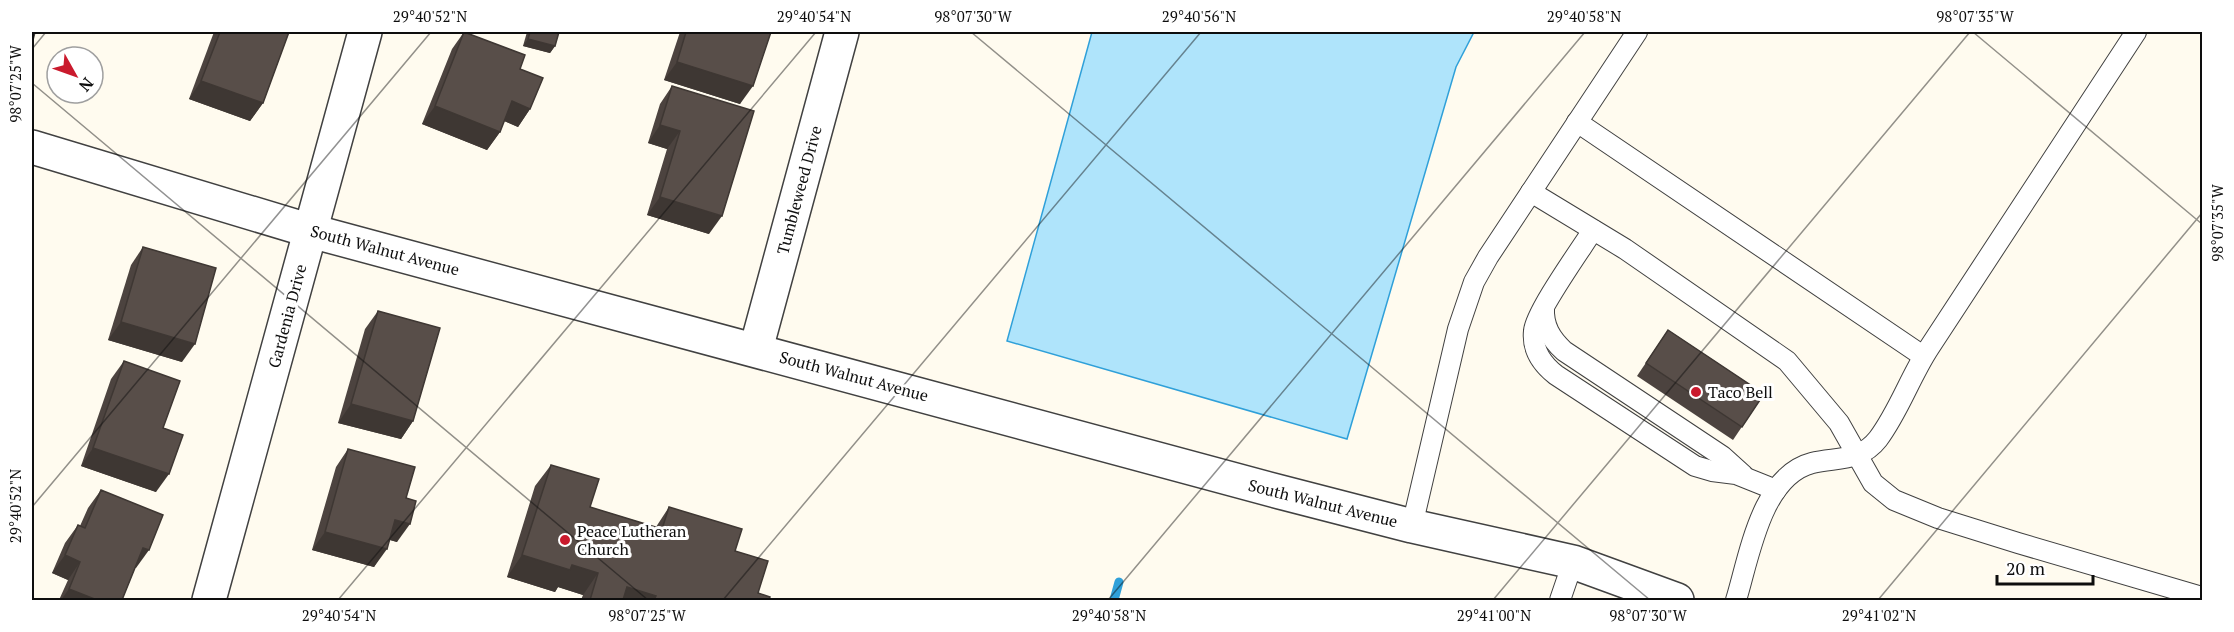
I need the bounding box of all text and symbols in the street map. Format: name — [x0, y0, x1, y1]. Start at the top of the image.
text: 29°40'52"N — [393, 6, 467, 26]
text: 29°40'54"N — [777, 6, 851, 26]
text: 98°07'30"W — [934, 6, 1013, 26]
text: 29°40'56"N — [1162, 6, 1236, 26]
text: 29°40'58"N — [1547, 6, 1621, 26]
text: 98°07'35"W — [1936, 6, 2015, 26]
text: 98°07'25"W — [5, 44, 25, 123]
north arrow — [45, 45, 105, 105]
text: N — [74, 73, 99, 96]
street label: Tumbleweed Drive — [771, 123, 827, 257]
text: 98°07'35"W — [2207, 183, 2227, 262]
street label: South Walnut Avenue — [308, 220, 462, 280]
street label: Gardenia Drive — [263, 262, 311, 370]
street label: South Walnut Avenue — [777, 346, 931, 406]
place label: Taco Bell — [1708, 381, 1773, 403]
marker: Taco Bell — [1689, 385, 1703, 399]
text: 29°40'52"N — [5, 469, 25, 543]
street label: South Walnut Avenue — [1246, 474, 1400, 532]
place label: Peace Lutheran Church — [577, 520, 687, 560]
marker: Peace Lutheran Church — [558, 533, 572, 547]
scale bar — [1997, 548, 2093, 586]
text: 20 m — [2006, 556, 2046, 580]
text: 29°40'54"N — [302, 605, 376, 625]
text: 98°07'25"W — [608, 605, 687, 625]
text: 29°40'58"N — [1072, 605, 1146, 625]
text: 29°41'00"N — [1457, 605, 1531, 625]
text: 98°07'30"W — [1609, 605, 1688, 625]
text: 29°41'02"N — [1842, 605, 1916, 625]

